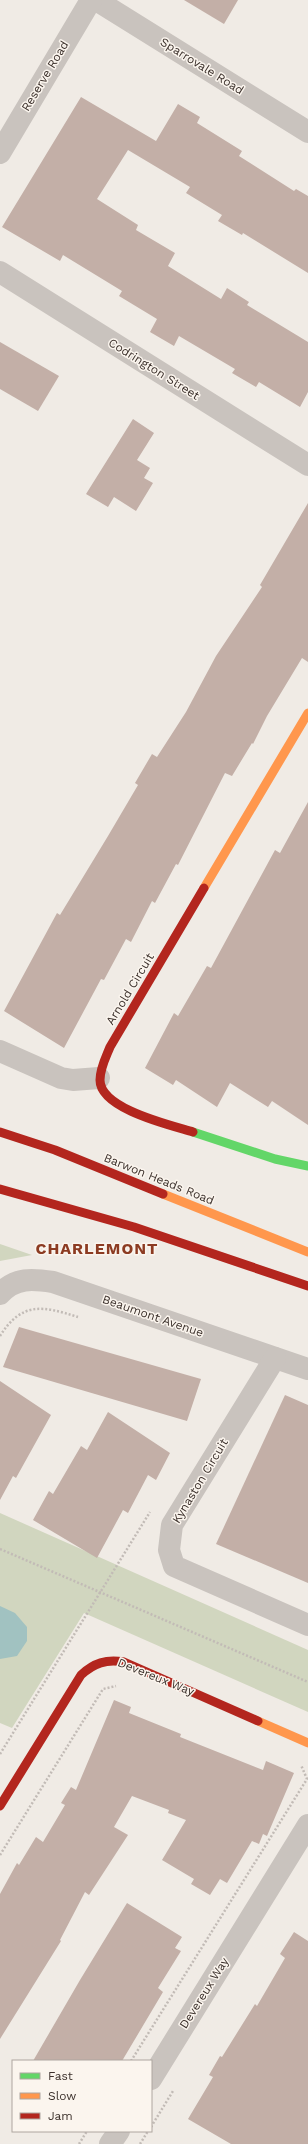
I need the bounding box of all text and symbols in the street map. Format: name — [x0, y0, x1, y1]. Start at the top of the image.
street label: Sparrovale Road — [158, 35, 246, 97]
street label: Reserve Road — [19, 38, 71, 114]
street label: Codrington Street — [106, 335, 202, 403]
street label: Arnold Circuit — [103, 951, 157, 1027]
street label: Barwon Heads Road — [102, 1150, 216, 1208]
district label: CHARLEMONT — [35, 1239, 159, 1258]
street label: Beaumont Avenue — [101, 1292, 205, 1340]
street label: Kynaston Circuit — [169, 1436, 231, 1526]
street label: Devereux Way — [116, 1655, 197, 1699]
street label: Devereux Way — [177, 1954, 232, 2031]
legend — [12, 2060, 152, 2132]
text: Fast — [48, 2069, 73, 2083]
text: Slow — [48, 2089, 76, 2103]
text: Jam — [48, 2109, 73, 2123]

